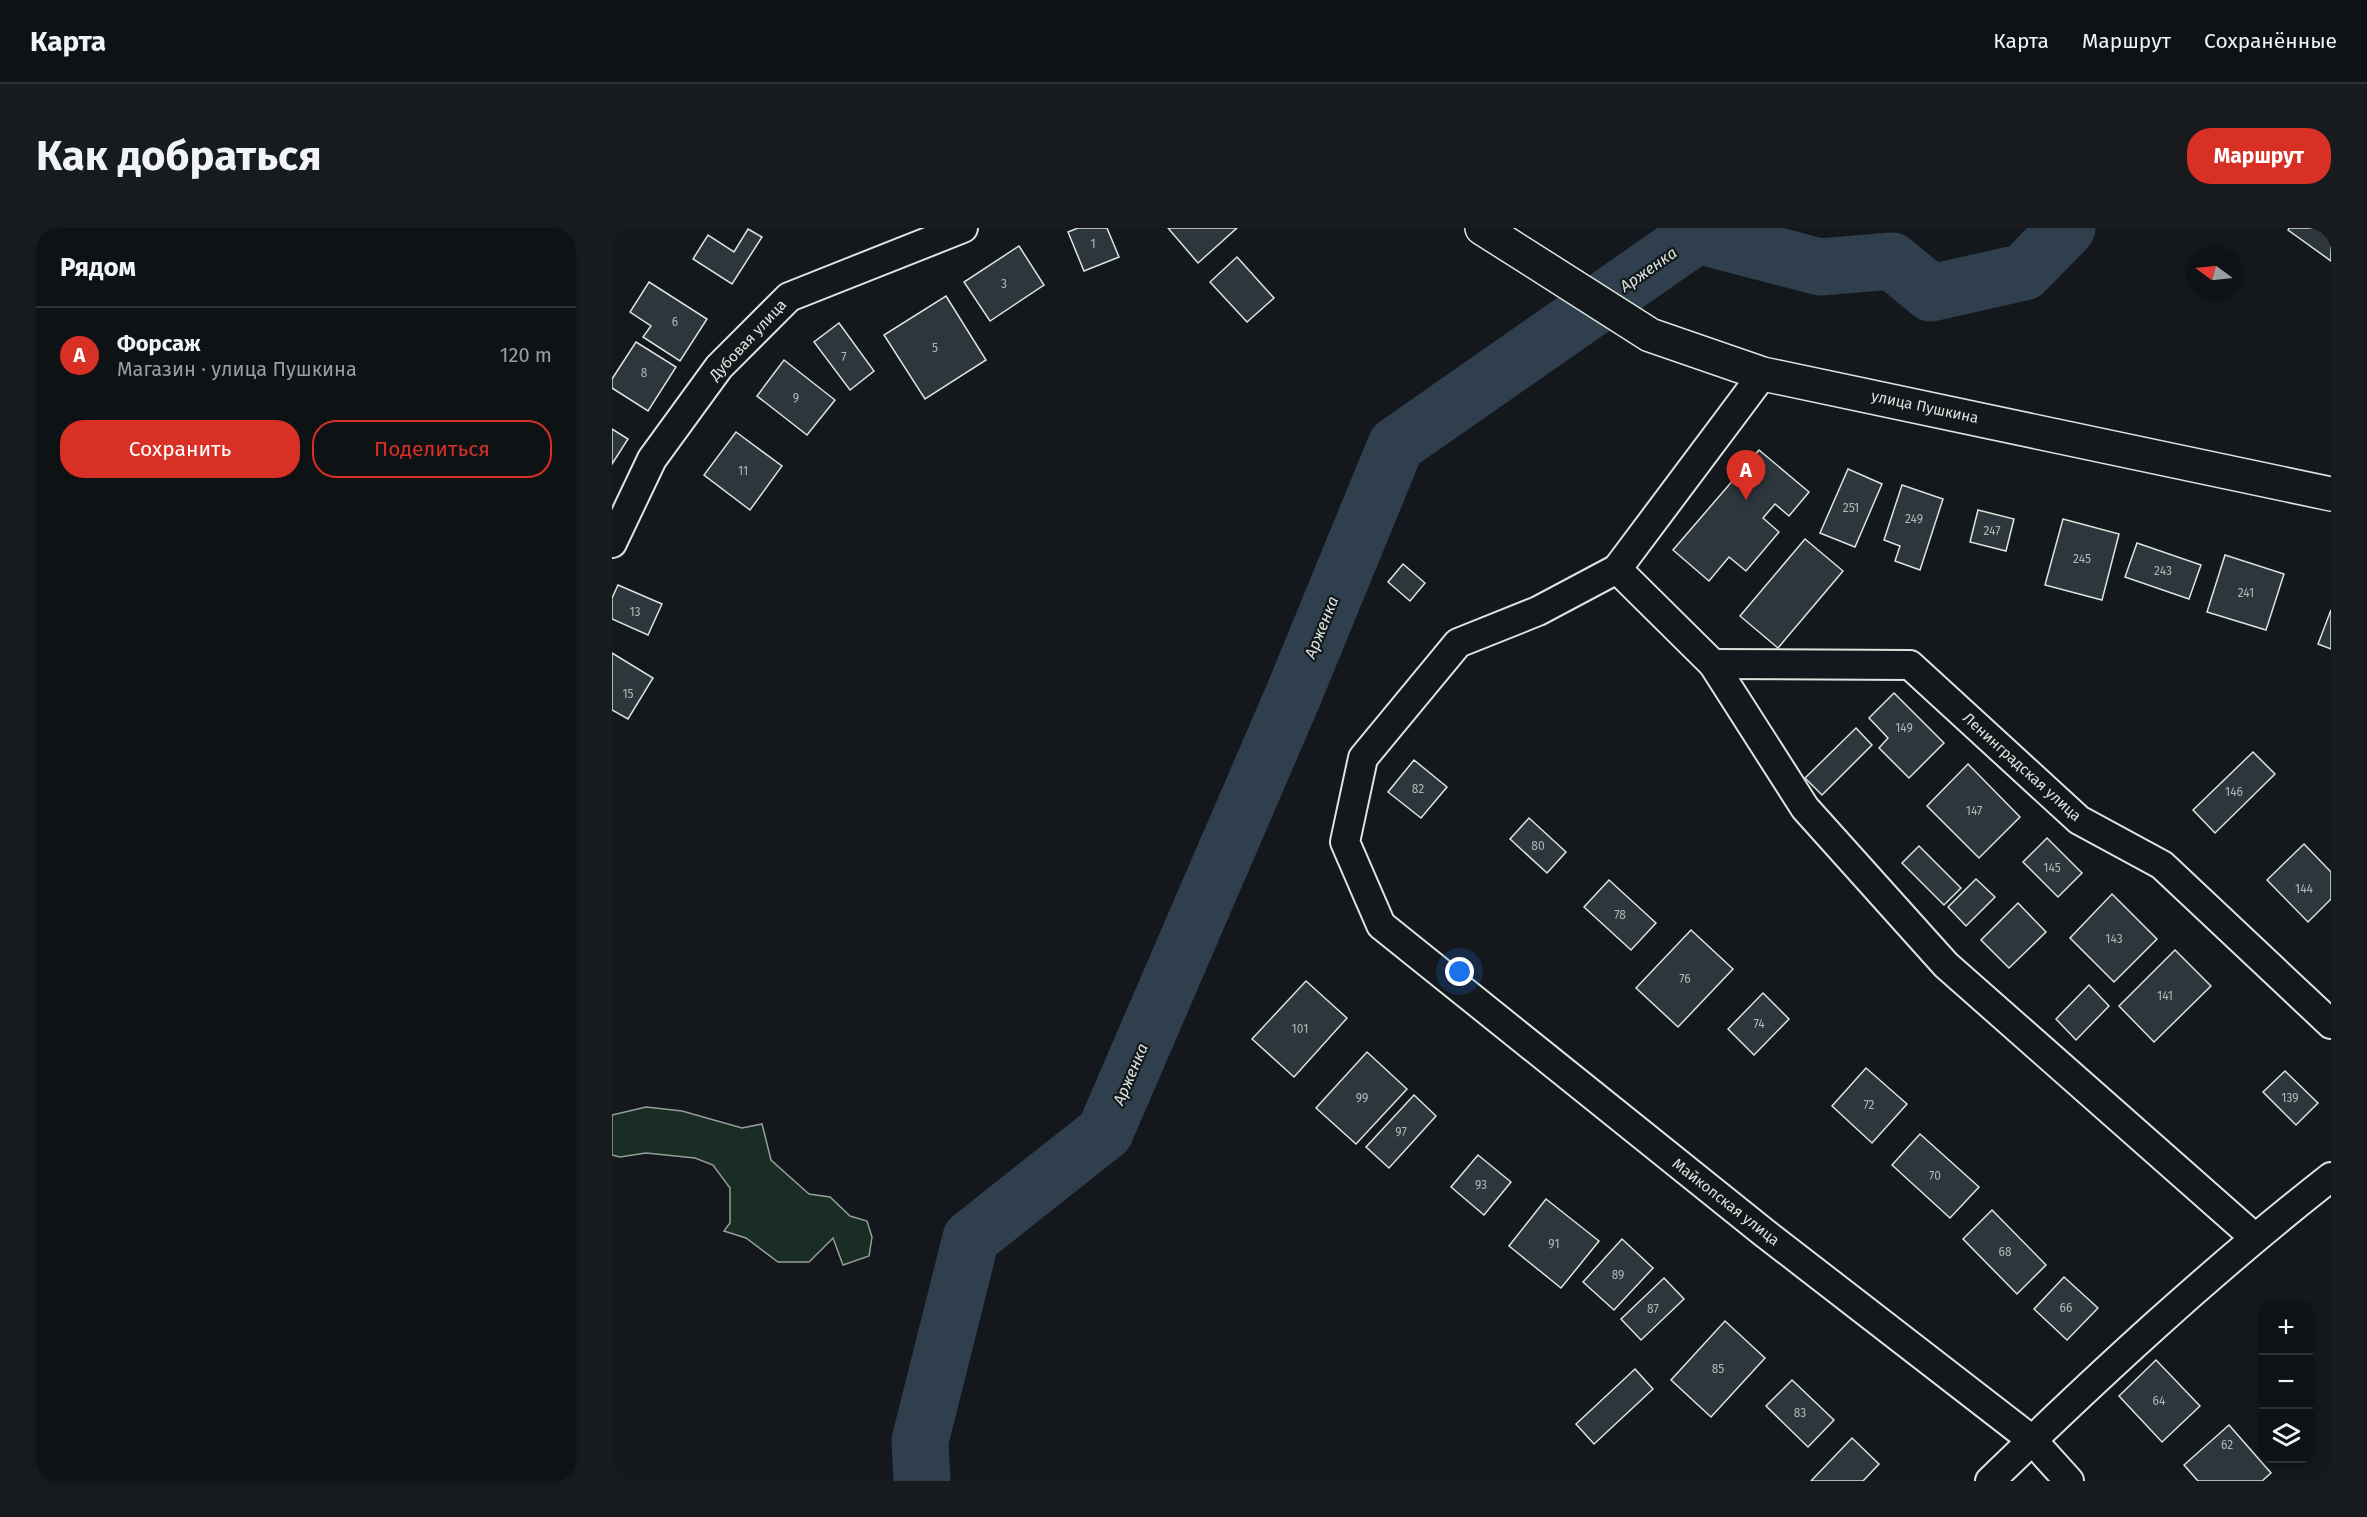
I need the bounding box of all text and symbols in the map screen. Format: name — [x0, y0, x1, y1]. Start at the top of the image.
text: Карта — [30, 25, 106, 58]
text: Карта — [1993, 28, 2049, 54]
text: Маршрут — [2082, 28, 2171, 54]
text: Сохранённые — [2204, 28, 2337, 54]
button: Маршрут — [2187, 128, 2331, 184]
text: Как добраться — [36, 131, 322, 181]
house number: 1 — [1090, 237, 1096, 251]
water label: Арженка — [1615, 243, 1680, 296]
north arrow — [2187, 246, 2241, 300]
text: Рядом — [60, 252, 136, 283]
house number: 3 — [1001, 277, 1007, 291]
street label: Дубовая улица — [705, 296, 790, 385]
house number: 6 — [672, 315, 678, 329]
text: Форсаж — [117, 330, 201, 357]
house number: 5 — [932, 341, 938, 355]
text: A — [74, 343, 85, 367]
text: 120 m — [500, 343, 552, 367]
house number: 7 — [841, 350, 847, 364]
text: Магазин · улица Пушкина — [117, 357, 357, 381]
house number: 8 — [641, 366, 648, 380]
street label: улица Пушкина — [1870, 387, 1980, 427]
house number: 9 — [793, 391, 799, 405]
button: Сохранить — [60, 420, 300, 478]
button: Поделиться — [312, 420, 552, 478]
pin: A — [1726, 450, 1766, 500]
house number: 11 — [738, 464, 748, 478]
house number: 251 — [1843, 501, 1859, 515]
house number: 249 — [1905, 512, 1923, 526]
house number: 247 — [1983, 524, 2001, 538]
house number: 245 — [2073, 552, 2091, 566]
house number: 243 — [2154, 564, 2172, 578]
house number: 241 — [2238, 586, 2254, 600]
water label: Арженка — [1300, 593, 1342, 662]
house number: 13 — [629, 605, 641, 619]
house number: 15 — [622, 687, 634, 701]
street label: Ленинградская улица — [1959, 709, 2085, 825]
house number: 149 — [1895, 721, 1913, 735]
house number: 82 — [1412, 782, 1424, 796]
house number: 146 — [2225, 785, 2243, 799]
house number: 147 — [1966, 804, 1982, 818]
house number: 80 — [1531, 839, 1545, 853]
house number: 145 — [2043, 861, 2061, 875]
house number: 144 — [2295, 882, 2314, 896]
house number: 78 — [1614, 908, 1626, 922]
house number: 143 — [2105, 932, 2123, 946]
your location — [1445, 957, 1474, 986]
house number: 76 — [1679, 972, 1691, 986]
house number: 141 — [2157, 989, 2173, 1003]
house number: 74 — [1753, 1017, 1765, 1031]
house number: 101 — [1292, 1022, 1308, 1036]
water label: Арженка — [1109, 1041, 1152, 1109]
house number: 99 — [1356, 1091, 1368, 1105]
house number: 139 — [2281, 1091, 2299, 1105]
house number: 72 — [1863, 1098, 1875, 1112]
house number: 97 — [1395, 1125, 1407, 1139]
street label: Майкопская улица — [1669, 1155, 1783, 1249]
house number: 70 — [1929, 1169, 1941, 1183]
house number: 93 — [1475, 1178, 1487, 1192]
house number: 91 — [1548, 1237, 1560, 1251]
house number: 68 — [1998, 1245, 2012, 1259]
house number: 89 — [1612, 1268, 1624, 1282]
house number: 66 — [2060, 1301, 2072, 1315]
map controls — [2259, 1301, 2313, 1463]
button: + — [2259, 1301, 2313, 1355]
house number: 87 — [1647, 1302, 1659, 1316]
button: − — [2259, 1355, 2313, 1409]
house number: 85 — [1712, 1362, 1724, 1376]
house number: 64 — [2153, 1394, 2166, 1408]
house number: 83 — [1794, 1406, 1806, 1420]
button: layers — [2259, 1409, 2313, 1463]
house number: 62 — [2221, 1438, 2233, 1452]

